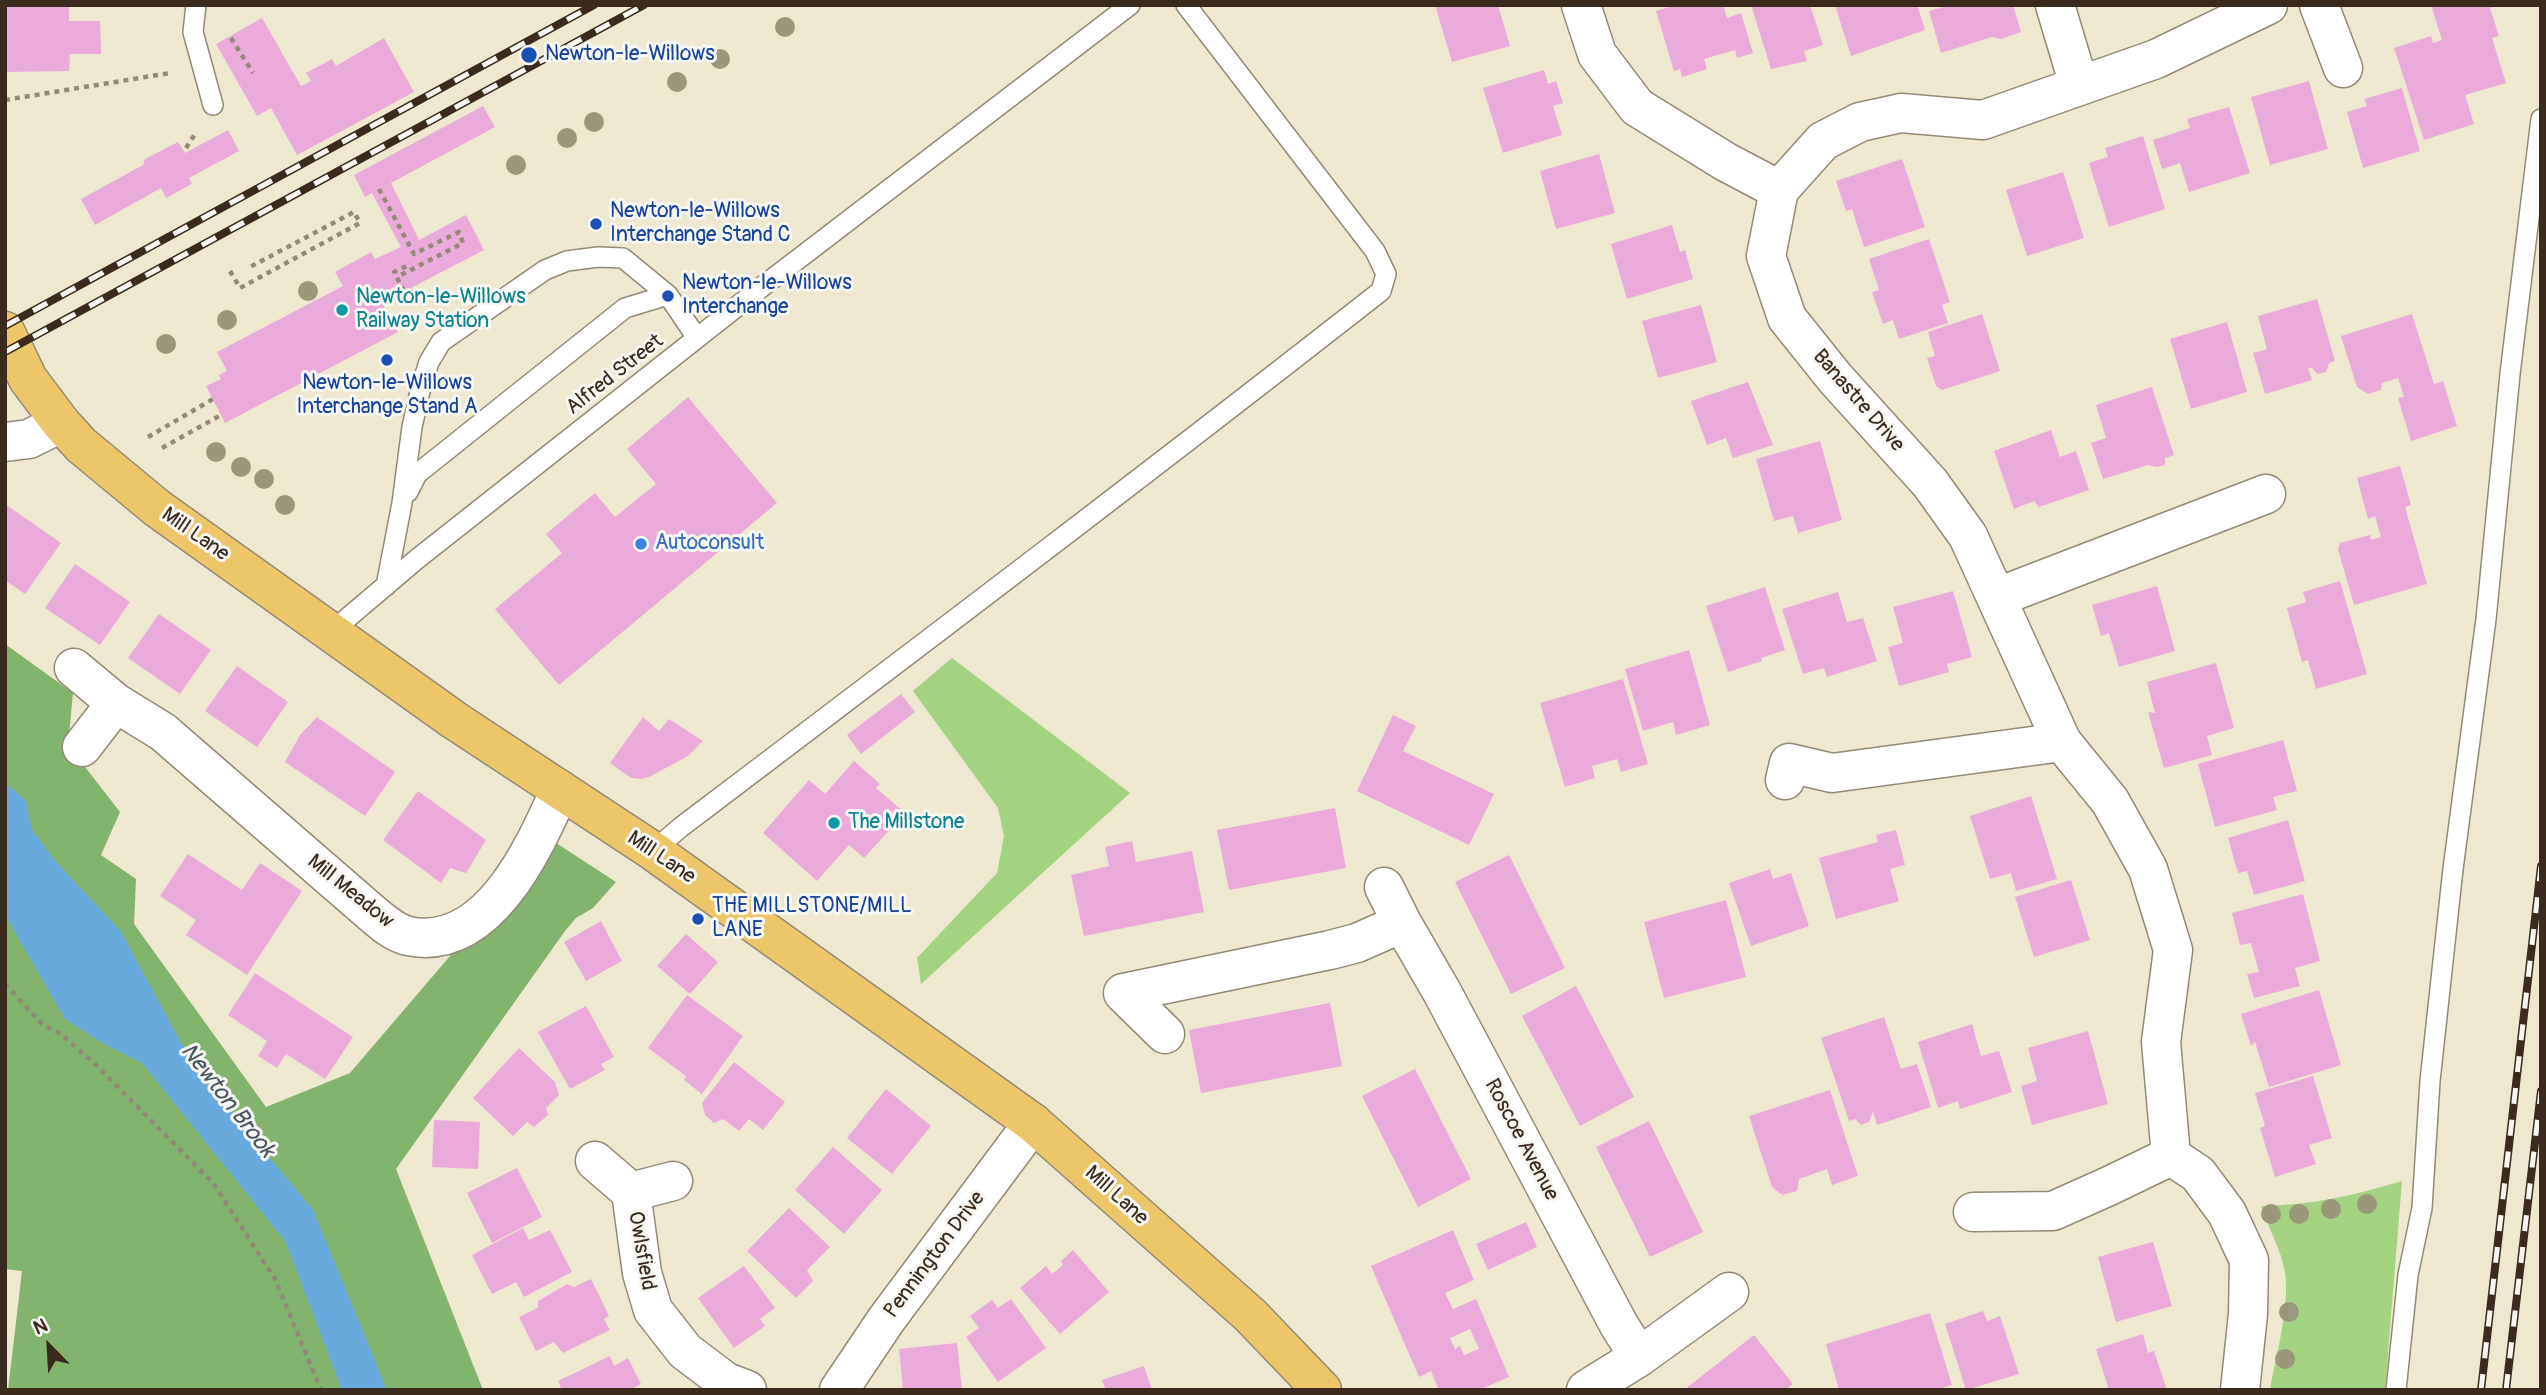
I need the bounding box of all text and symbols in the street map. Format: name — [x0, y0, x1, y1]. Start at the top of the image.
place label: Newton-le-Willows — [545, 42, 715, 68]
marker: Newton-le-Willows — [519, 45, 539, 65]
place label: Newton-le-Willows Interchange Stand C — [610, 199, 790, 249]
marker: Newton-le-Willows Interchange Stand C — [588, 216, 604, 232]
place label: Newton-le-Willows Interchange — [682, 271, 852, 321]
place label: Newton-le-Willows Railway Station — [356, 285, 526, 335]
marker: Newton-le-Willows Interchange — [660, 288, 676, 304]
marker: Newton-le-Willows Railway Station — [334, 302, 350, 318]
street label: Alfred Street — [561, 329, 669, 421]
street label: Banastre Drive — [1807, 345, 1909, 457]
marker: Newton-le-Willows Interchange Stand A — [379, 352, 395, 368]
place label: Newton-le-Willows Interchange Stand A — [296, 371, 478, 421]
street label: Mill Lane — [156, 503, 234, 567]
place label: Autoconsult — [655, 531, 764, 557]
marker: Autoconsult — [633, 536, 649, 552]
place label: The Millstone — [848, 810, 964, 836]
marker: The Millstone — [826, 815, 842, 831]
street label: Mill Lane — [622, 826, 700, 890]
street label: Mill Meadow — [302, 850, 398, 934]
place label: THE MILLSTONE/MILL LANE — [712, 894, 912, 944]
marker: THE MILLSTONE/MILL LANE — [690, 911, 706, 927]
water label: Newton Brook — [174, 1039, 280, 1163]
street label: Roscoe Avenue — [1478, 1075, 1564, 1205]
street label: Mill Lane — [1079, 1161, 1153, 1231]
street label: Pennington Drive — [879, 1187, 991, 1323]
street label: Owlsfield — [622, 1210, 660, 1292]
north arrow — [14, 1311, 84, 1381]
text: N — [30, 1313, 51, 1340]

